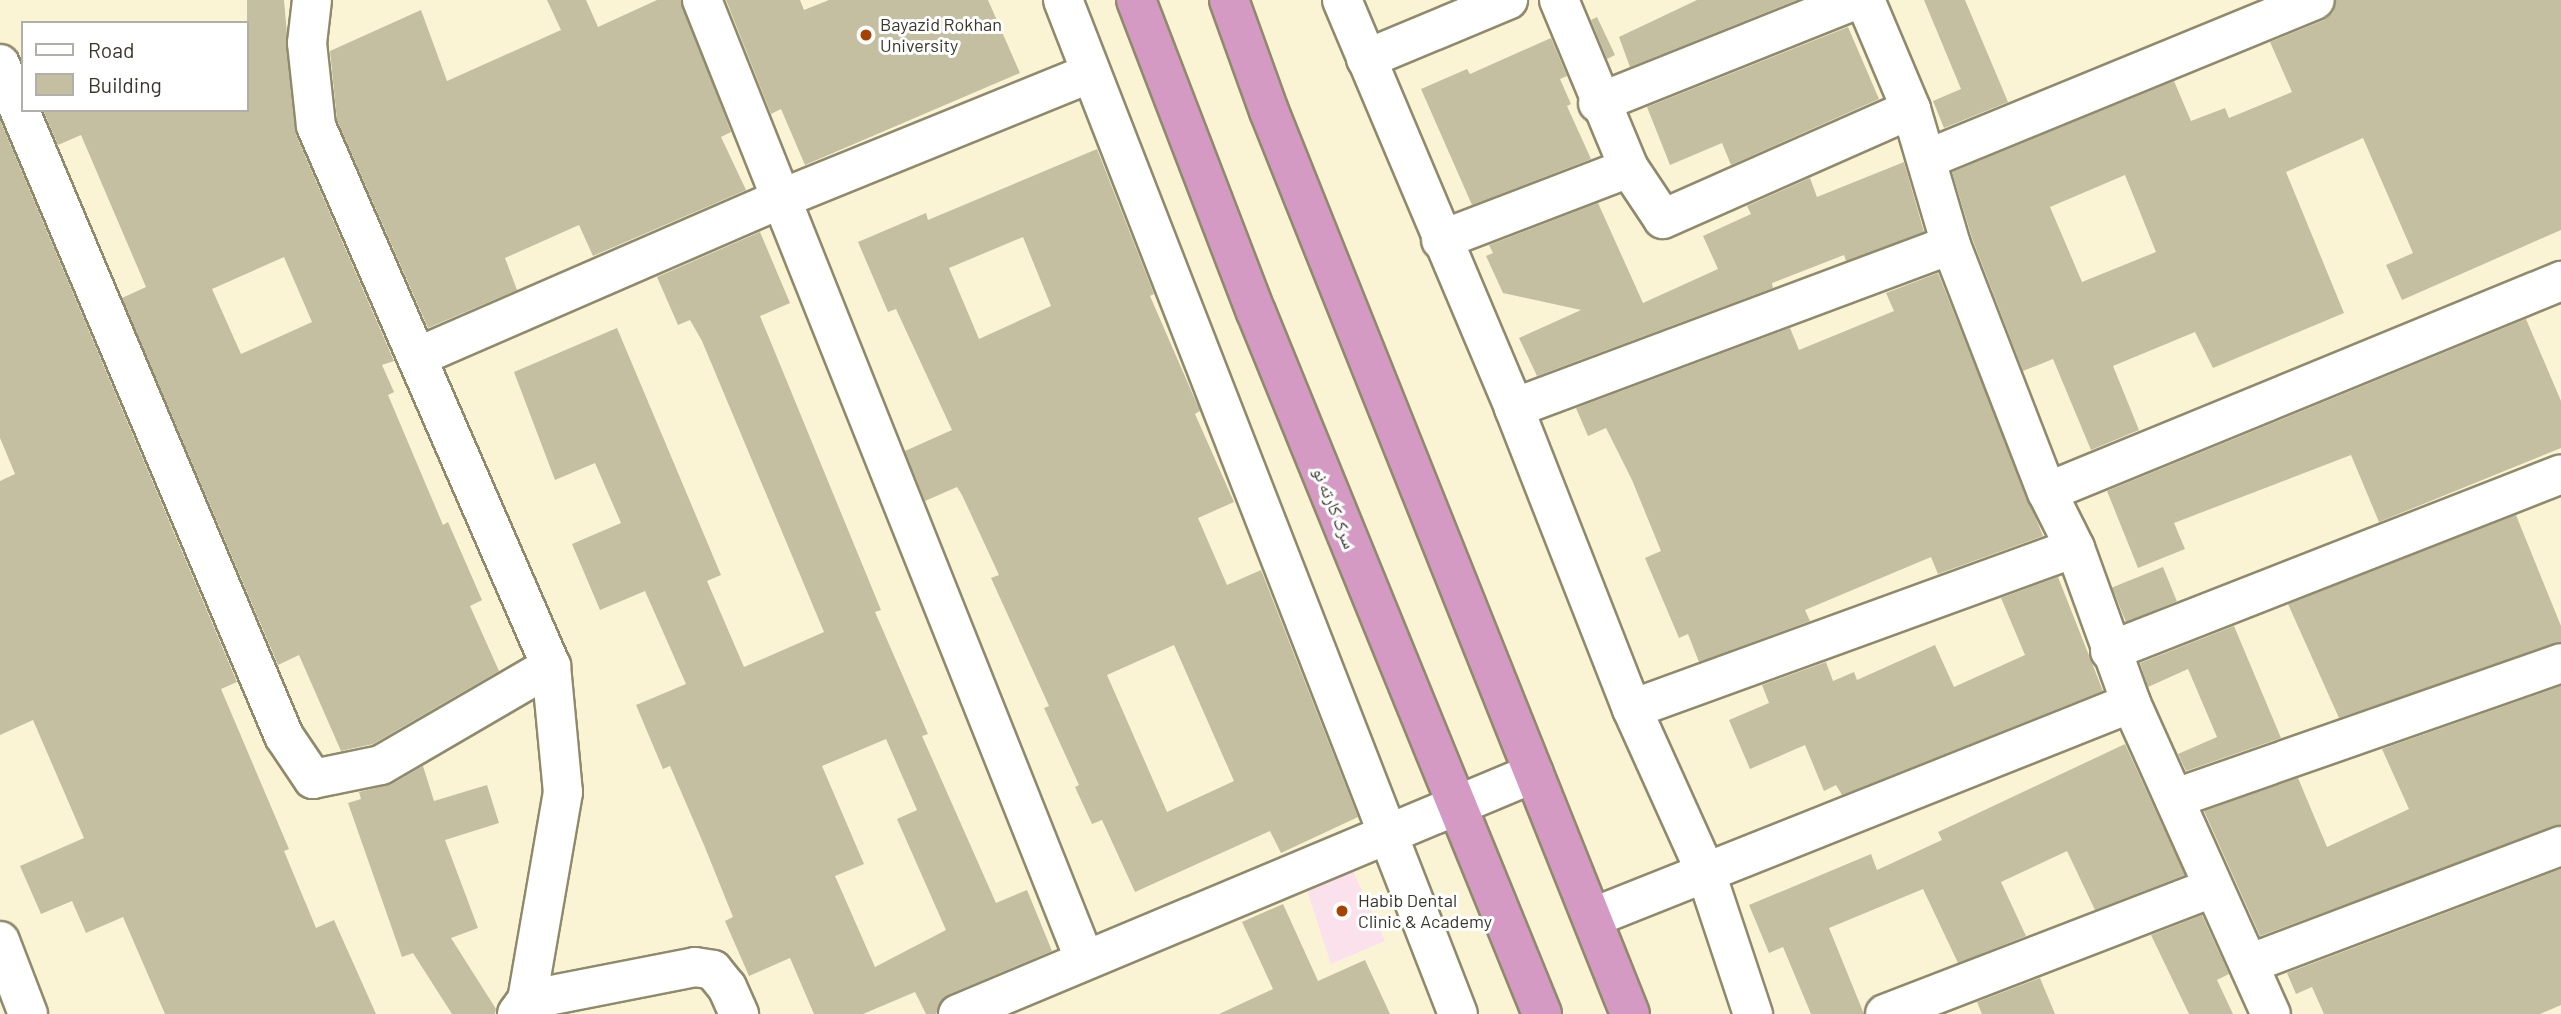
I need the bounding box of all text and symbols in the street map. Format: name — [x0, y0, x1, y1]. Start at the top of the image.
place label: Bayazid Rokhan University — [880, 14, 1002, 56]
legend — [21, 21, 248, 112]
marker: Bayazid Rokhan University — [858, 27, 874, 43]
text: Road — [88, 37, 134, 62]
text: Building — [88, 72, 162, 97]
street label: سرک کارته نو — [1309, 464, 1361, 552]
place label: Habib Dental Clinic & Academy — [1358, 890, 1492, 932]
marker: Habib Dental Clinic & Academy — [1332, 901, 1352, 921]

